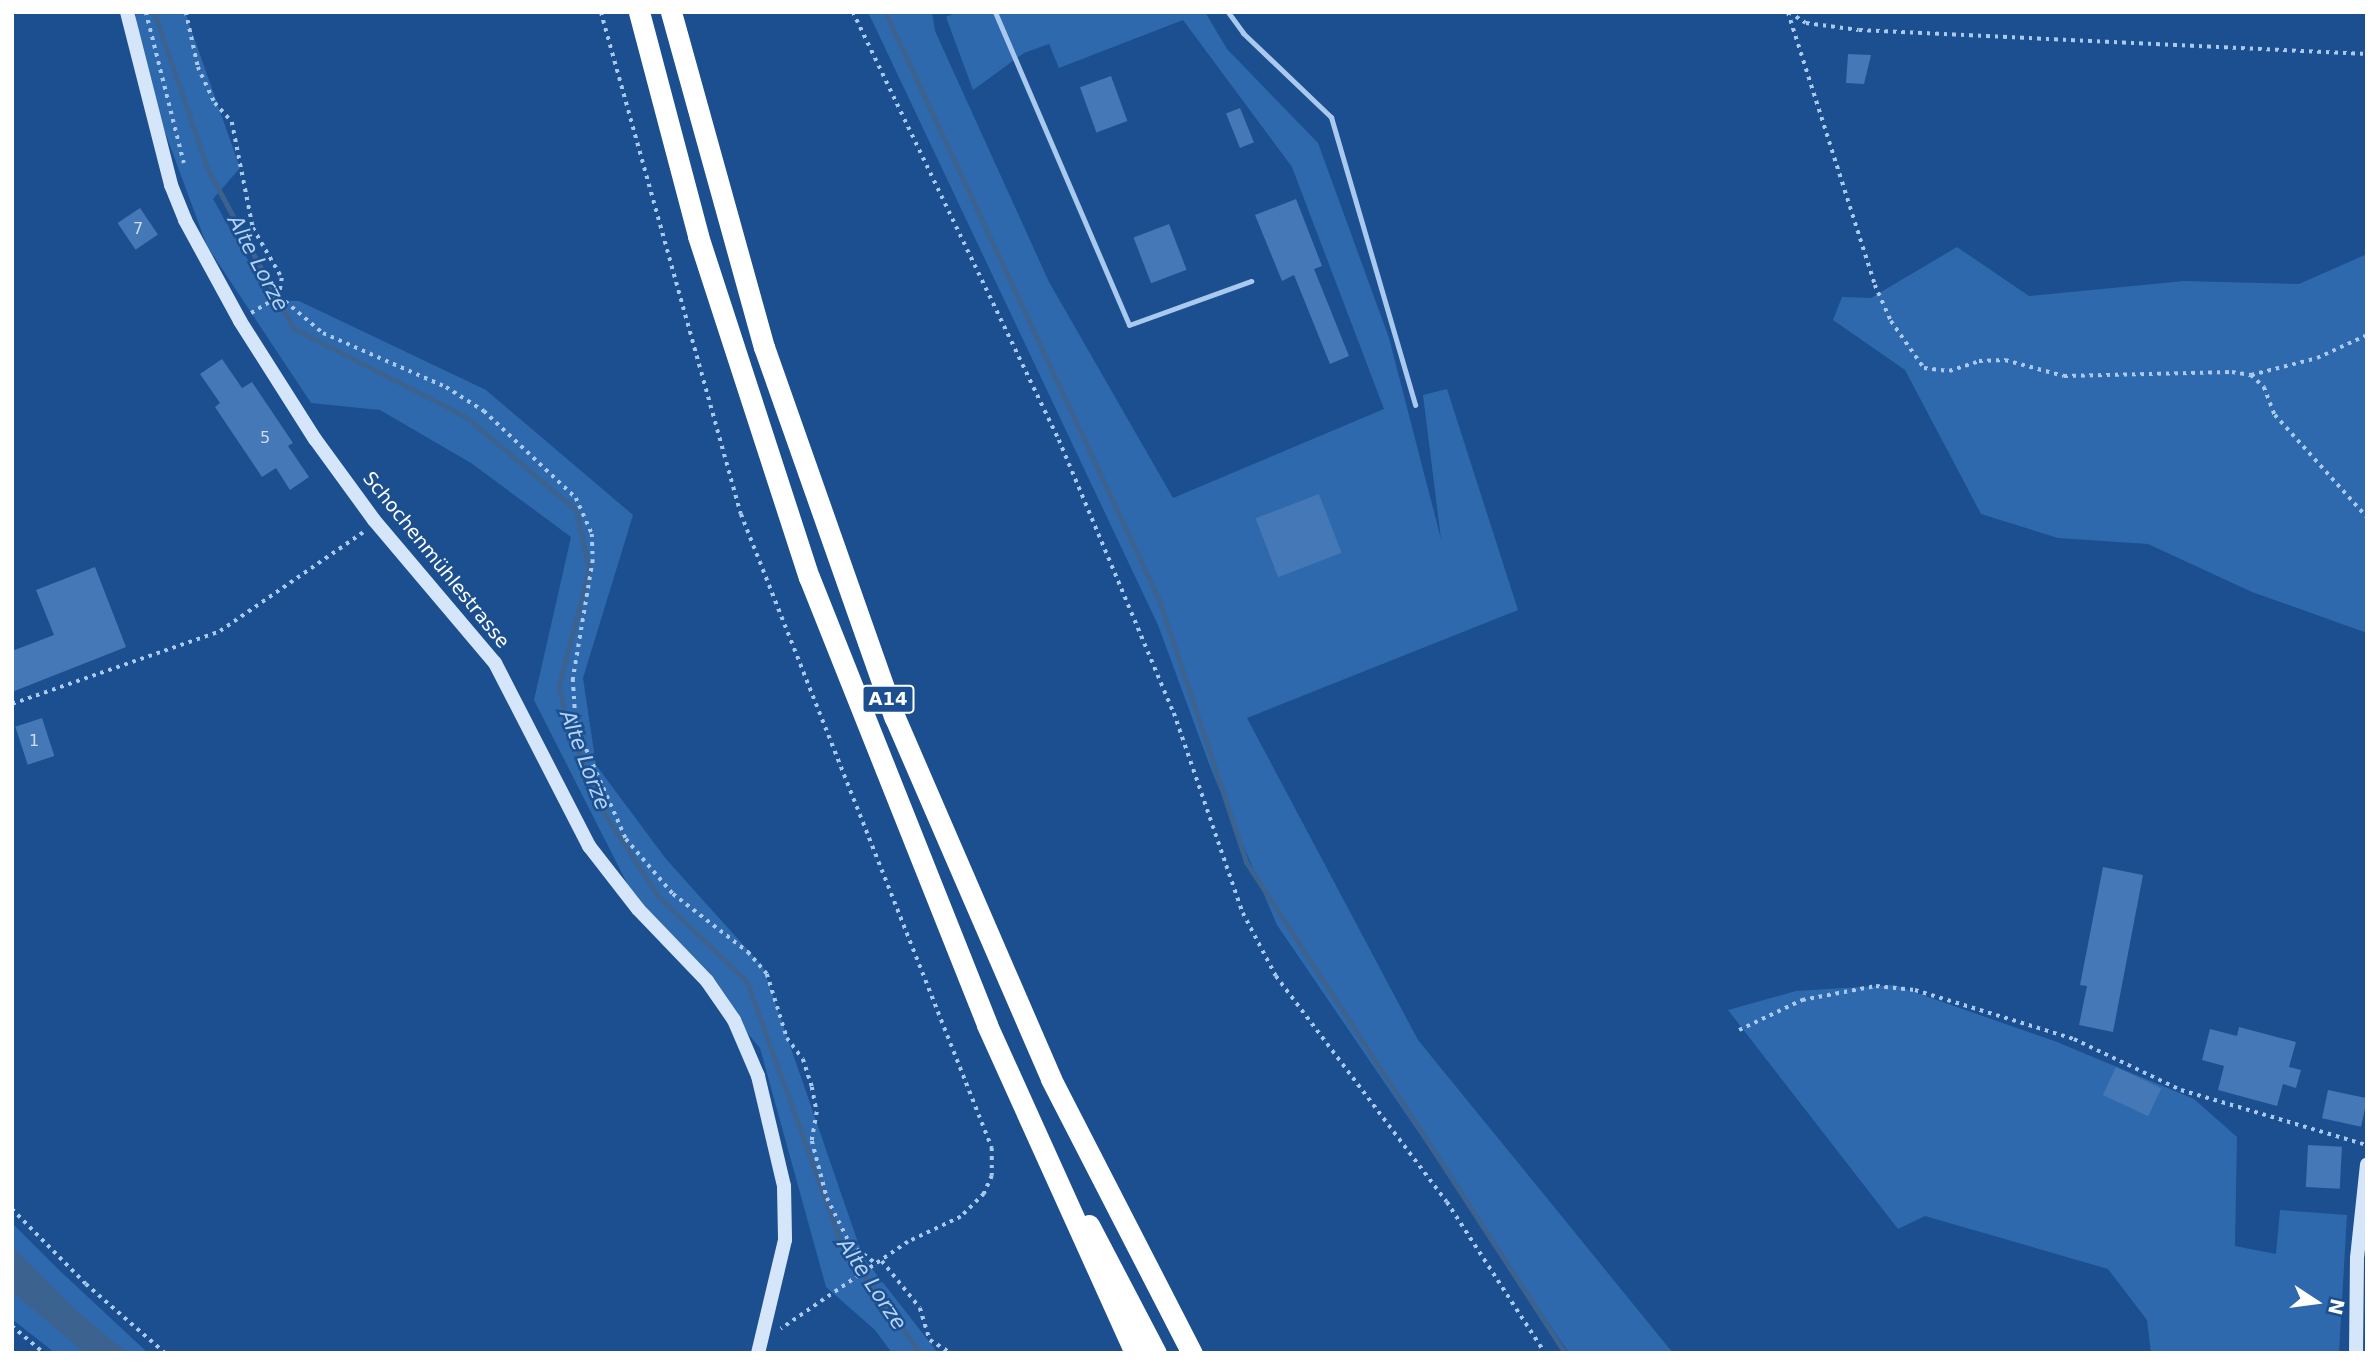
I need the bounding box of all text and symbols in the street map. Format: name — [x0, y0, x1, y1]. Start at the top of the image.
water label: Alte Lorze — [222, 211, 294, 315]
house number: 7 — [133, 219, 143, 239]
house number: 5 — [260, 428, 270, 448]
street label: Schochenmühlestrasse — [358, 467, 514, 653]
road number: A14 — [860, 684, 916, 714]
water label: Alte Lorze — [554, 706, 616, 814]
house number: 1 — [29, 731, 39, 751]
water label: Alte Lorze — [832, 1233, 912, 1335]
north arrow — [2281, 1267, 2351, 1337]
text: N — [2324, 1297, 2349, 1317]

